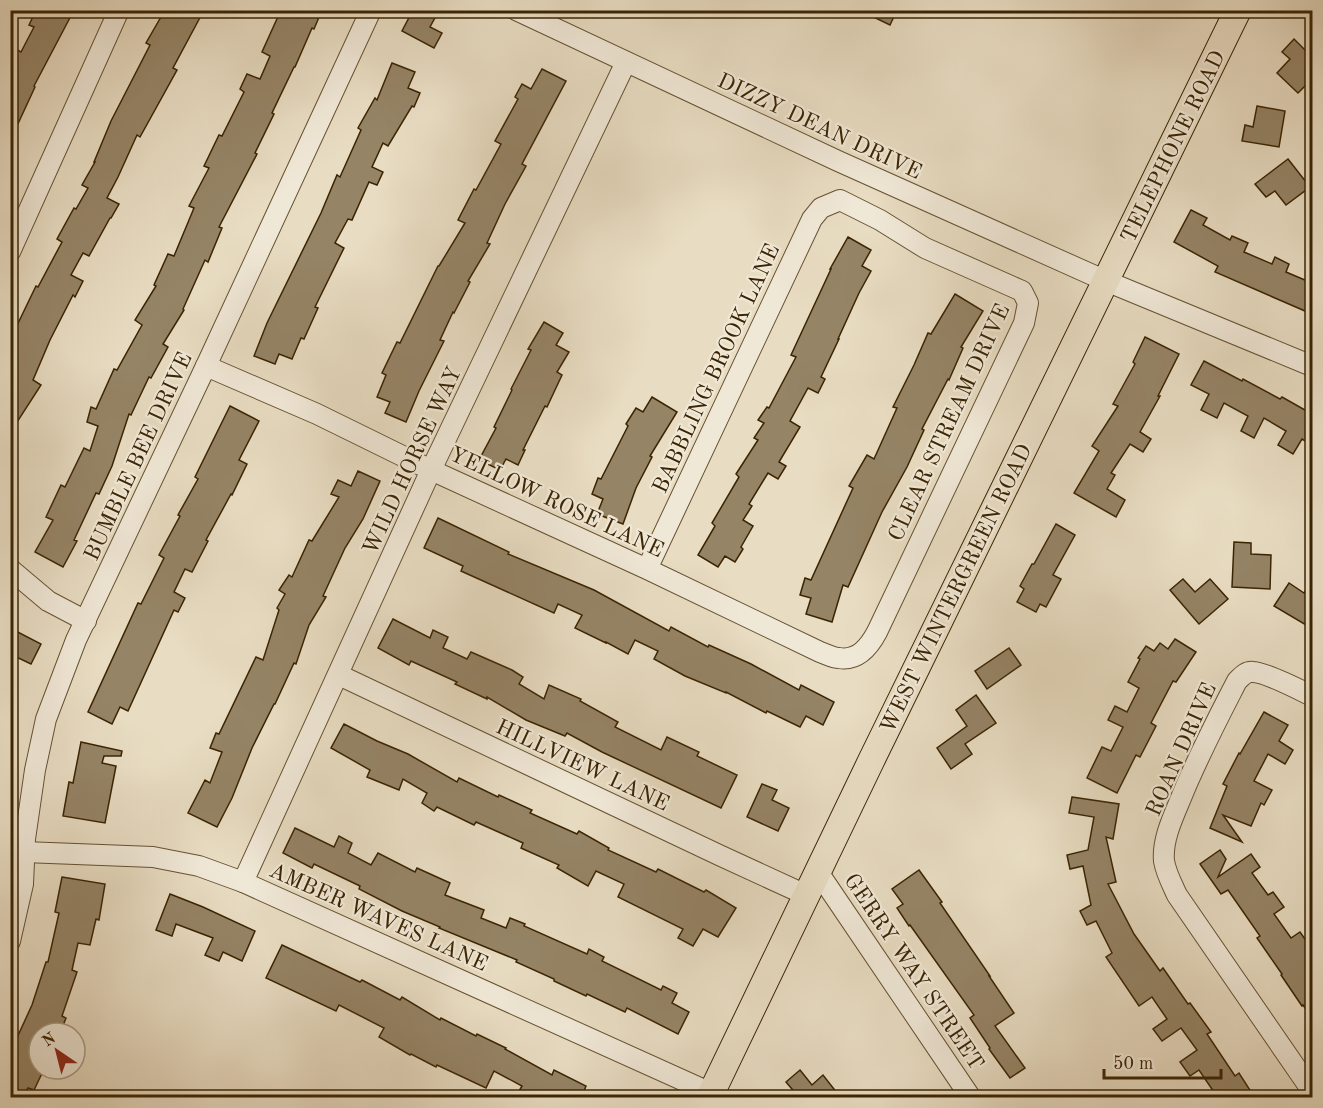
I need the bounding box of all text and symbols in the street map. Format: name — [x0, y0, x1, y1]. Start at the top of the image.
street label: TELEPHONE ROAD — [1118, 47, 1230, 246]
street label: DIZZY DEAN DRIVE — [714, 70, 925, 184]
street label: BABBLING BROOK LANE — [649, 241, 784, 497]
street label: CLEAR STREAM DRIVE — [885, 301, 1014, 545]
street label: BUMBLE BEE DRIVE — [81, 349, 197, 564]
street label: WILD HORSE WAY — [360, 364, 466, 558]
street label: WEST WINTERGREEN ROAD — [877, 441, 1037, 737]
street label: YELLOW ROSE LANE — [446, 443, 667, 562]
street label: ROAN DRIVE — [1143, 680, 1221, 820]
street label: HILLVIEW LANE — [492, 716, 672, 816]
street label: AMBER WAVES LANE — [266, 860, 491, 976]
street label: GERRY WAY STREET — [839, 870, 987, 1074]
north arrow — [27, 1021, 87, 1081]
text: N — [40, 1030, 60, 1050]
scale bar — [1104, 1042, 1221, 1080]
text: 50 m — [1113, 1055, 1153, 1073]

